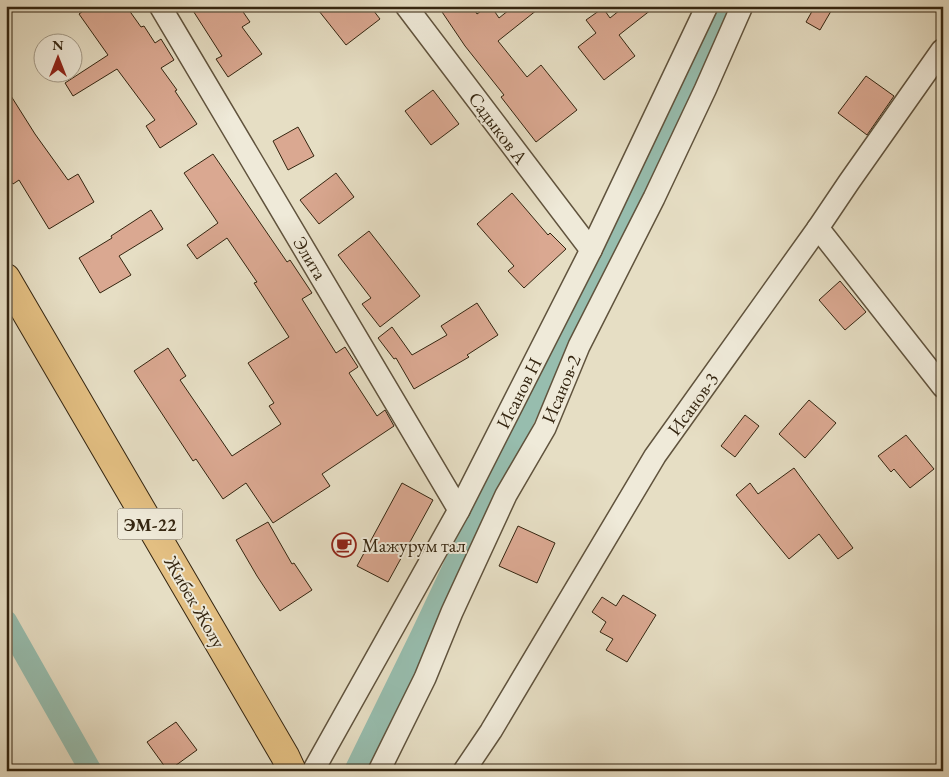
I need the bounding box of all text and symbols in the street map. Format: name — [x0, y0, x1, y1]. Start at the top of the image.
north arrow — [32, 32, 82, 82]
text: N — [52, 36, 64, 54]
street label: Садыков А — [463, 87, 534, 170]
street label: Элита — [287, 232, 333, 285]
street label: Исанов-2 — [535, 351, 587, 427]
street label: Исанов Н — [490, 353, 548, 433]
street label: Исанов-3 — [662, 368, 724, 440]
road number: ЭМ-22 — [118, 508, 182, 540]
cafe icon: Мажурум тал — [331, 532, 357, 558]
place label: Мажурум тал — [362, 533, 466, 558]
street label: Жибек Жолу — [158, 550, 232, 653]

